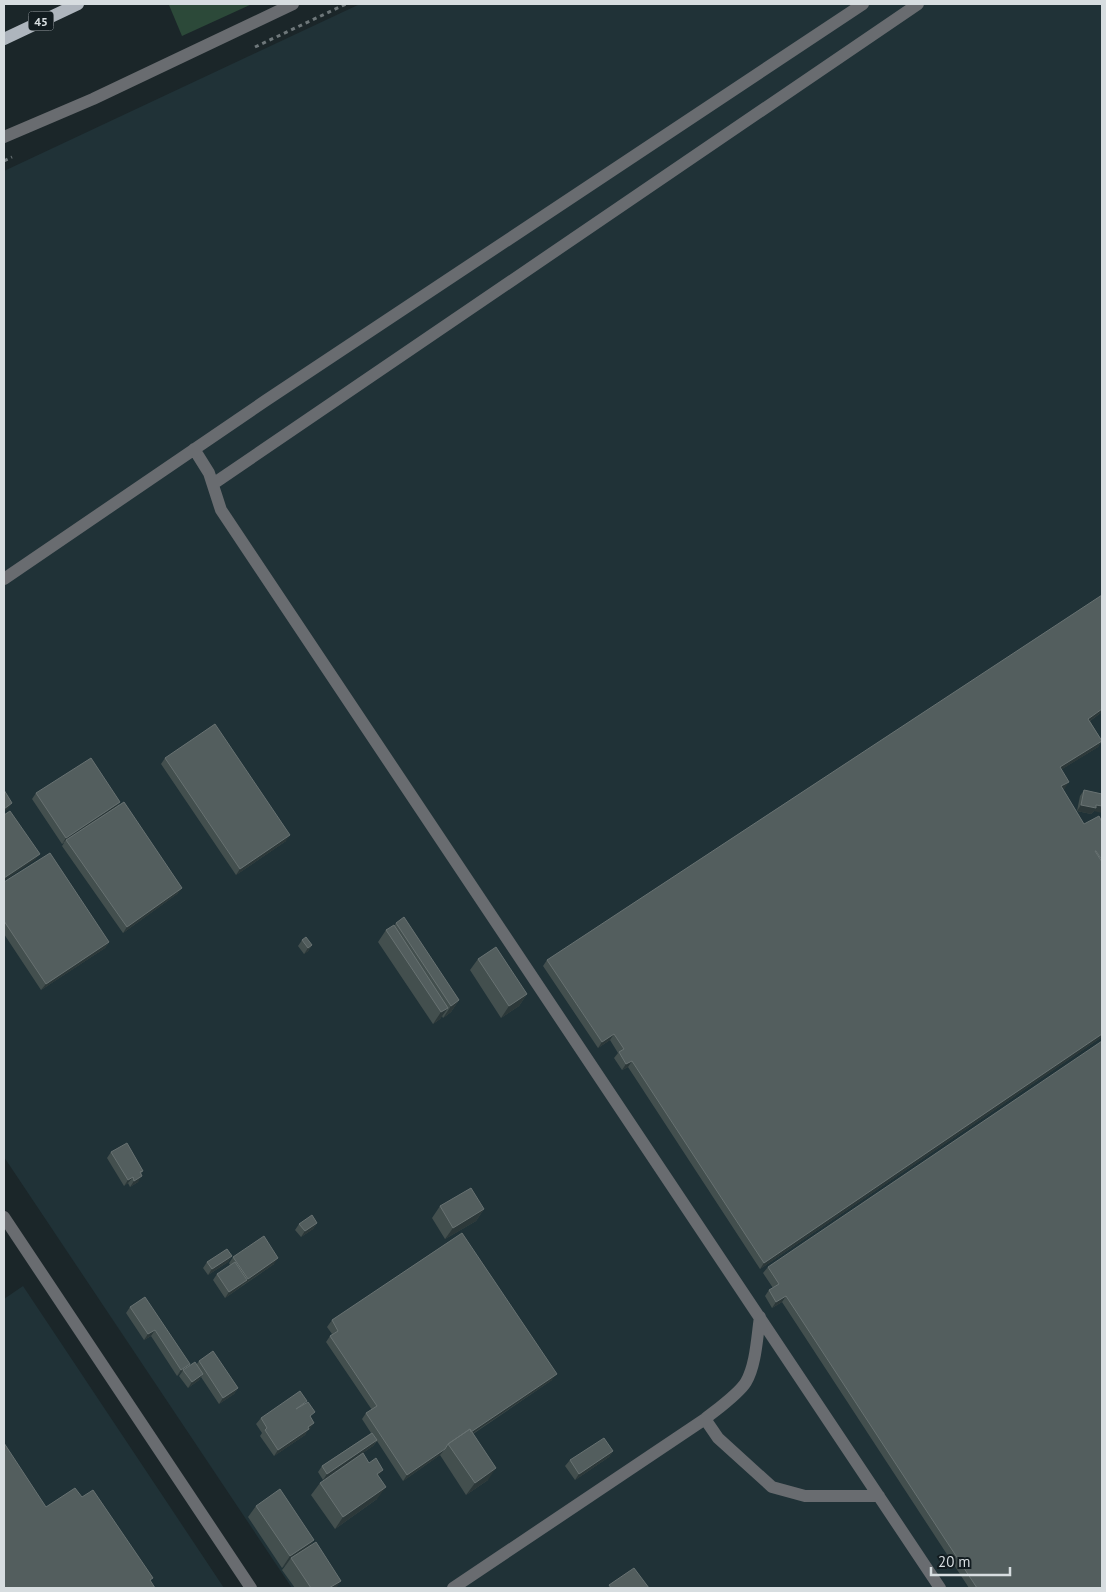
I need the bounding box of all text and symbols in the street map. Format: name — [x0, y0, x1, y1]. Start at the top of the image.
road number: 45 — [28, 12, 54, 30]
scale bar — [931, 1544, 1010, 1576]
text: 20 m — [938, 1552, 971, 1571]

